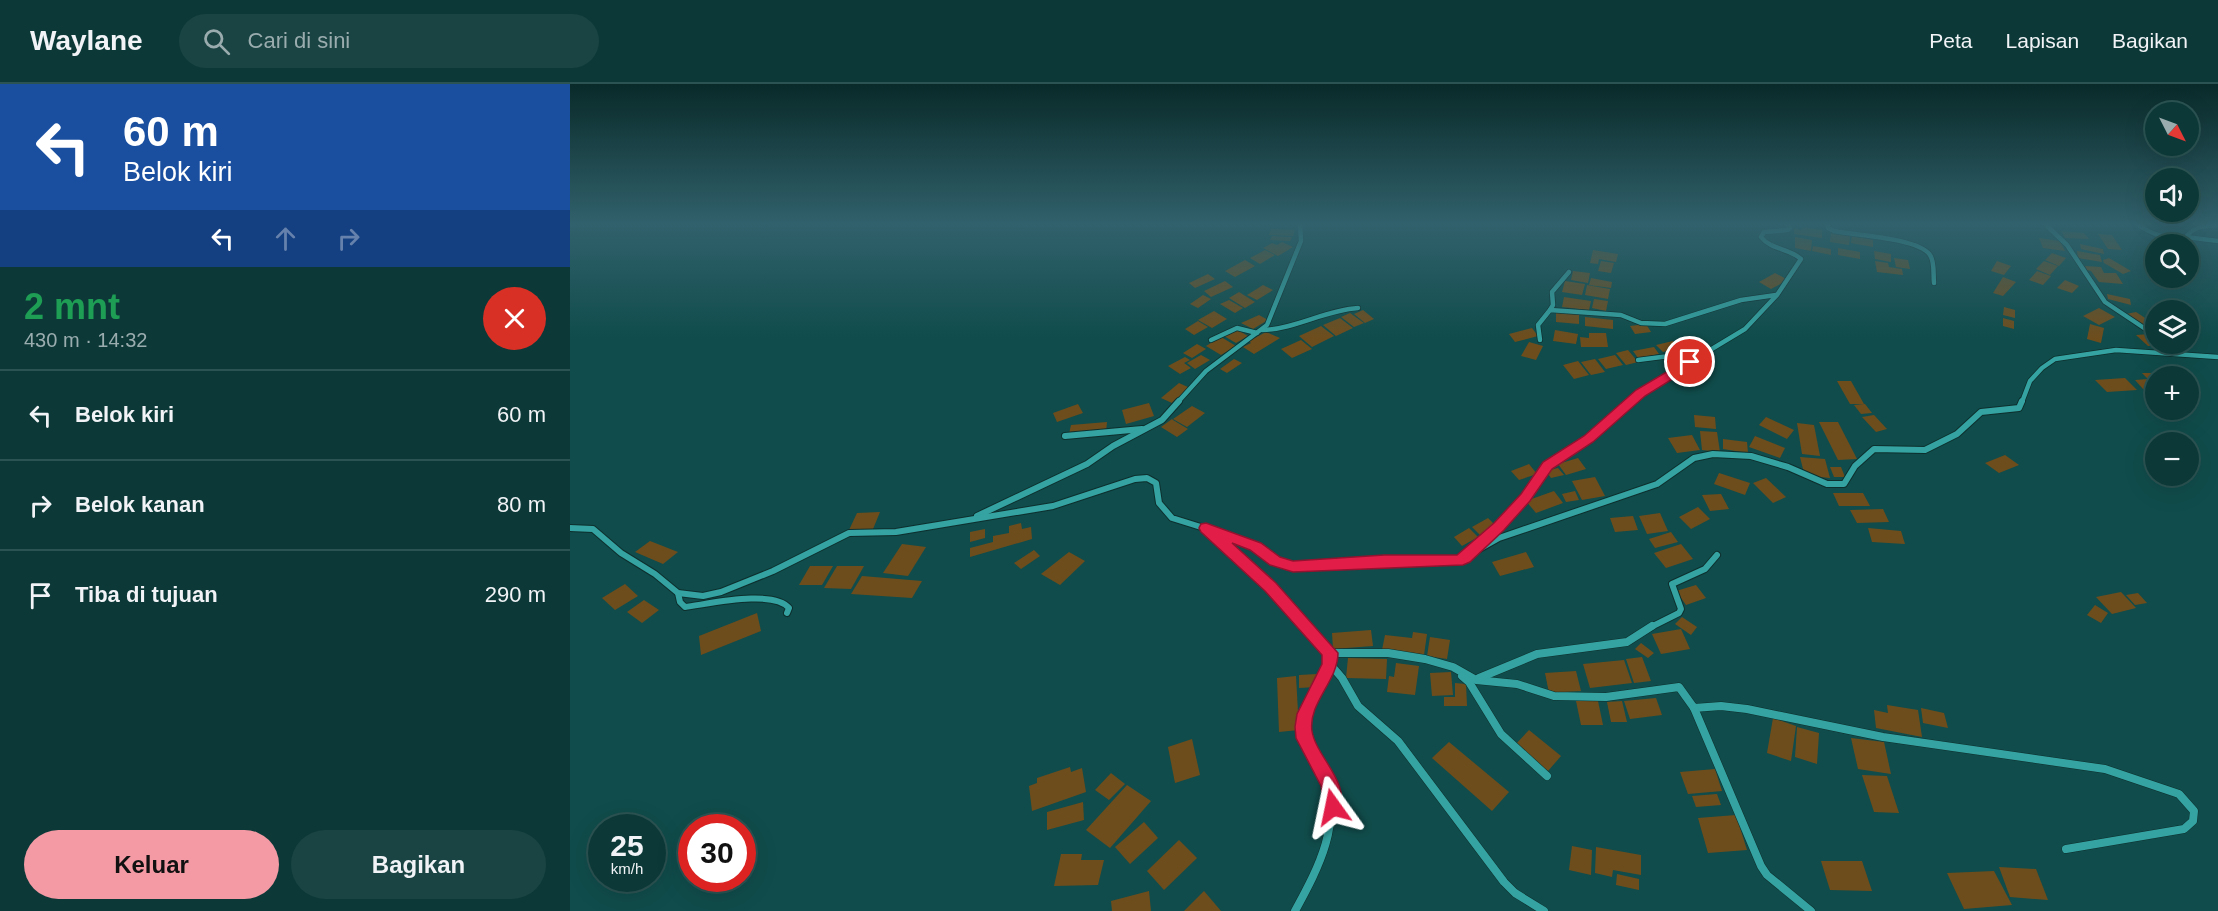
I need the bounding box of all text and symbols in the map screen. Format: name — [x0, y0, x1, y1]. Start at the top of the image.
search box — [179, 14, 599, 68]
text: Waylane — [30, 25, 143, 56]
icon: search — [200, 25, 233, 58]
text: Cari di sini — [248, 28, 350, 53]
text: Peta — [1929, 29, 1973, 52]
text: Lapisan — [2006, 29, 2079, 52]
text: Bagikan — [2112, 29, 2188, 52]
north arrow — [2145, 102, 2199, 156]
map controls — [2145, 102, 2199, 486]
icon: left — [24, 108, 102, 186]
text: 60 m — [123, 108, 219, 155]
text: Belok kiri — [123, 157, 233, 187]
button: sound — [2145, 168, 2199, 222]
icon: left — [206, 222, 239, 255]
icon: ahead — [269, 222, 302, 255]
icon: right — [332, 222, 365, 255]
button: search — [2145, 234, 2199, 288]
text: 2 mnt — [24, 286, 120, 327]
button: close — [483, 287, 546, 350]
button: layers — [2145, 300, 2199, 354]
text: 430 m · 14:32 — [24, 329, 147, 351]
pin — [1664, 336, 1715, 387]
icon: arrive — [1673, 345, 1706, 378]
button: + — [2145, 366, 2199, 420]
icon: left — [24, 399, 57, 432]
text: Belok kiri — [75, 402, 174, 427]
text: 60 m — [497, 402, 546, 427]
button: − — [2145, 432, 2199, 486]
icon: right — [24, 489, 57, 522]
text: Belok kanan — [75, 492, 205, 517]
text: 80 m — [497, 492, 546, 517]
icon: arrive — [24, 579, 57, 612]
text: Tiba di tujuan — [75, 582, 218, 607]
text: 290 m — [485, 582, 546, 607]
position arrow — [1301, 775, 1365, 839]
speed limit sign: 30 — [678, 814, 756, 892]
text: 25 — [610, 829, 644, 862]
button: Keluar — [24, 830, 279, 899]
button: Bagikan — [291, 830, 546, 899]
text: km/h — [611, 860, 643, 877]

